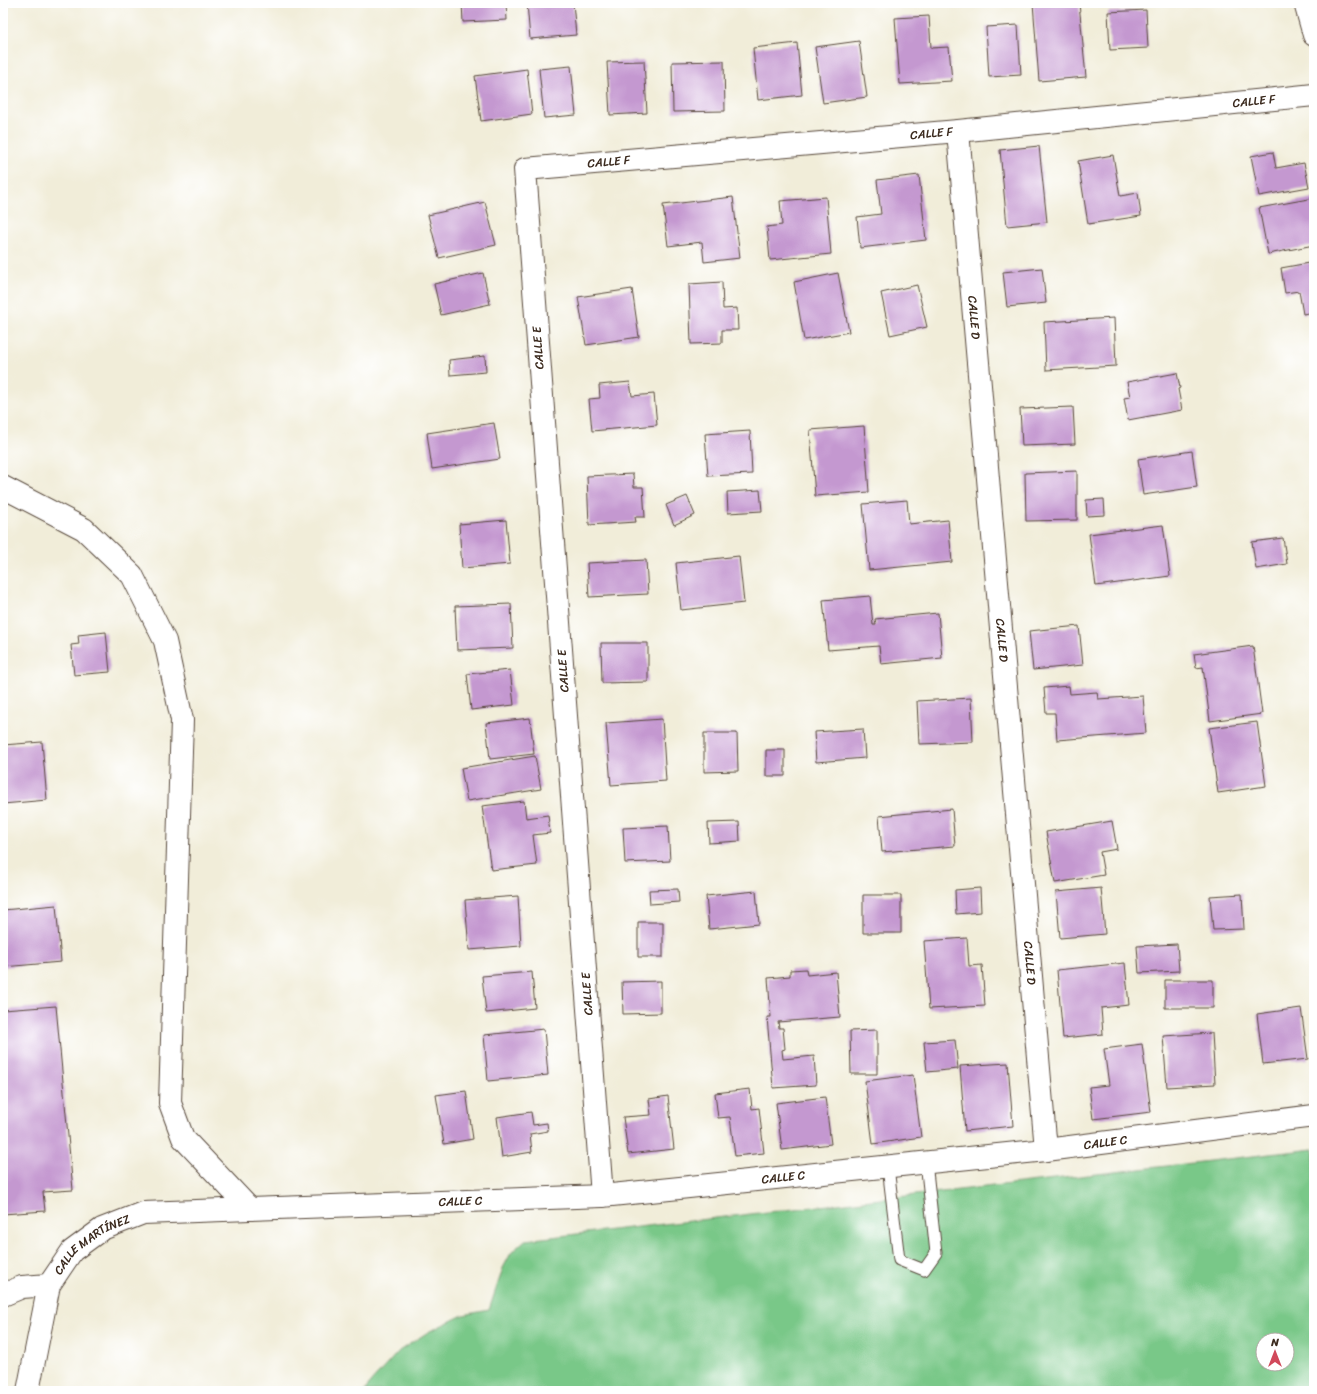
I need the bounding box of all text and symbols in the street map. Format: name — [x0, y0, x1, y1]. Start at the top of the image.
street label: CALLE F — [1232, 88, 1277, 114]
street label: CALLE F — [909, 120, 954, 146]
street label: CALLE F — [587, 149, 632, 174]
street label: CALLE D — [961, 295, 987, 341]
street label: CALLE E — [525, 325, 550, 370]
street label: CALLE D — [989, 618, 1015, 664]
street label: CALLE E — [550, 648, 575, 693]
street label: CALLE D — [1017, 940, 1043, 986]
street label: CALLE E — [574, 971, 599, 1016]
street label: CALLE C — [1082, 1129, 1129, 1156]
street label: CALLE C — [760, 1164, 807, 1190]
street label: CALLE C — [438, 1189, 483, 1213]
street label: CALLE MARTÍNEZ — [48, 1208, 134, 1280]
north arrow — [1255, 1332, 1295, 1372]
text: N — [1270, 1333, 1279, 1352]

